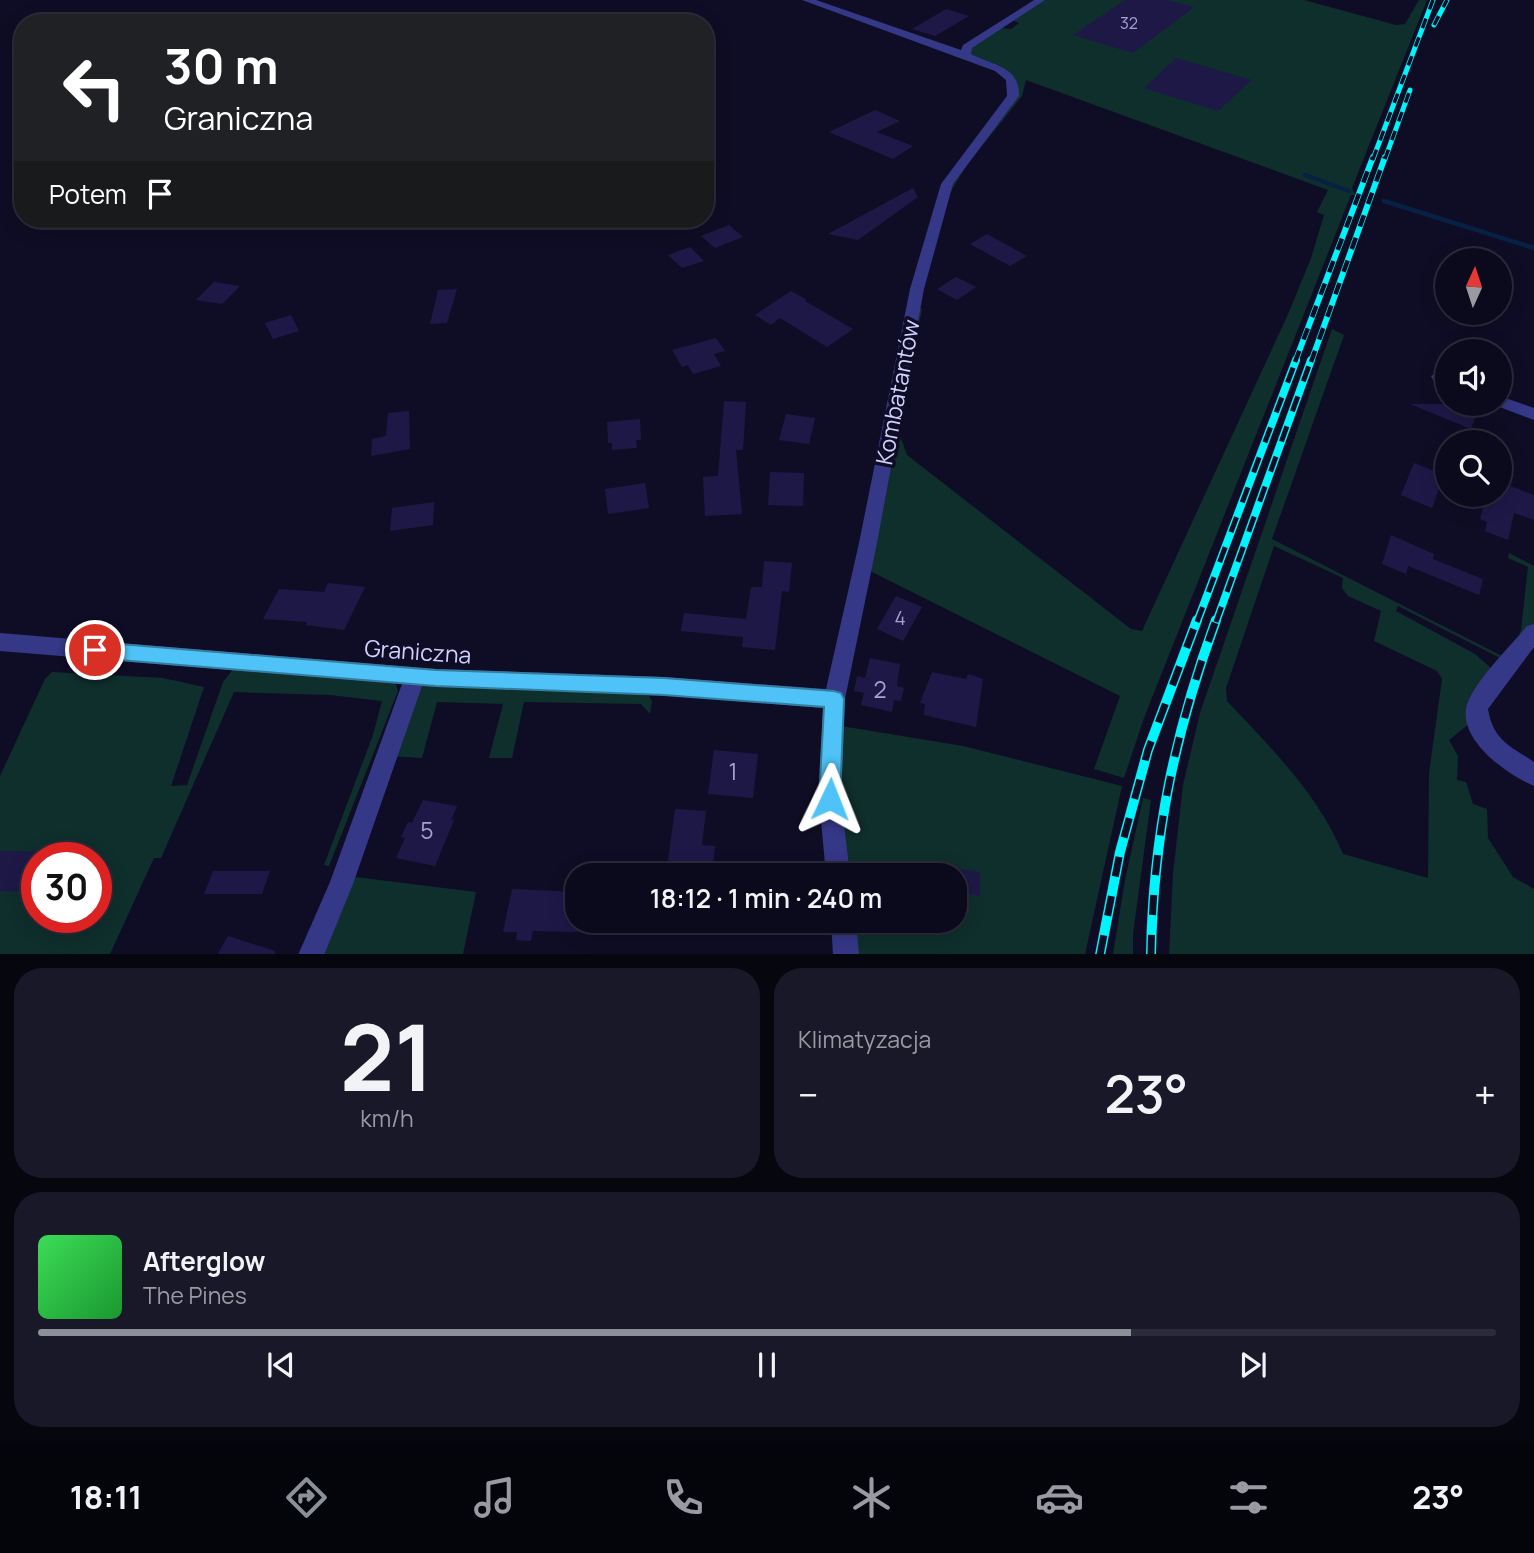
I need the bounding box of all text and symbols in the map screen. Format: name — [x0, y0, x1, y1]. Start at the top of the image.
house number: 32 — [1120, 12, 1138, 34]
text: 30 m — [164, 32, 279, 99]
icon: left — [49, 42, 140, 133]
text: Graniczna — [164, 96, 313, 140]
icon: arrive — [141, 175, 179, 213]
text: Potem — [49, 176, 127, 212]
north arrow — [1435, 248, 1512, 326]
map controls — [1435, 248, 1512, 507]
street label: Kombatantów — [867, 316, 927, 467]
button: sound — [1435, 339, 1512, 416]
button: search — [1435, 430, 1512, 507]
house number: 4 — [894, 605, 906, 631]
pin — [65, 620, 125, 680]
icon: arrive — [76, 631, 114, 669]
street label: Graniczna — [363, 631, 473, 671]
house number: 2 — [873, 673, 887, 705]
house number: 1 — [729, 755, 737, 787]
position arrow — [793, 762, 867, 836]
house number: 5 — [420, 814, 434, 846]
speed limit sign: 30 — [21, 842, 112, 933]
text: 18:12 · 1 min · 240 m — [650, 880, 882, 916]
text: 21 — [340, 994, 434, 1118]
text: Klimatyzacja — [798, 1023, 931, 1055]
text: 23° — [1104, 1058, 1188, 1129]
text: − — [798, 1068, 819, 1120]
text: + — [1474, 1068, 1496, 1120]
text: km/h — [360, 1102, 414, 1134]
text: Afterglow — [143, 1243, 265, 1279]
text: The Pines — [143, 1279, 247, 1311]
icon: previous — [262, 1346, 300, 1384]
icon: pause — [748, 1346, 786, 1384]
icon: next — [1234, 1346, 1272, 1384]
icon: directions — [282, 1473, 331, 1522]
icon: music — [470, 1473, 519, 1522]
icon: phone — [659, 1473, 708, 1522]
icon: climate — [847, 1473, 896, 1522]
icon: car — [1035, 1473, 1084, 1522]
icon: filters — [1224, 1473, 1273, 1522]
text: 18:11 — [70, 1475, 142, 1519]
text: 23° — [1412, 1475, 1464, 1519]

